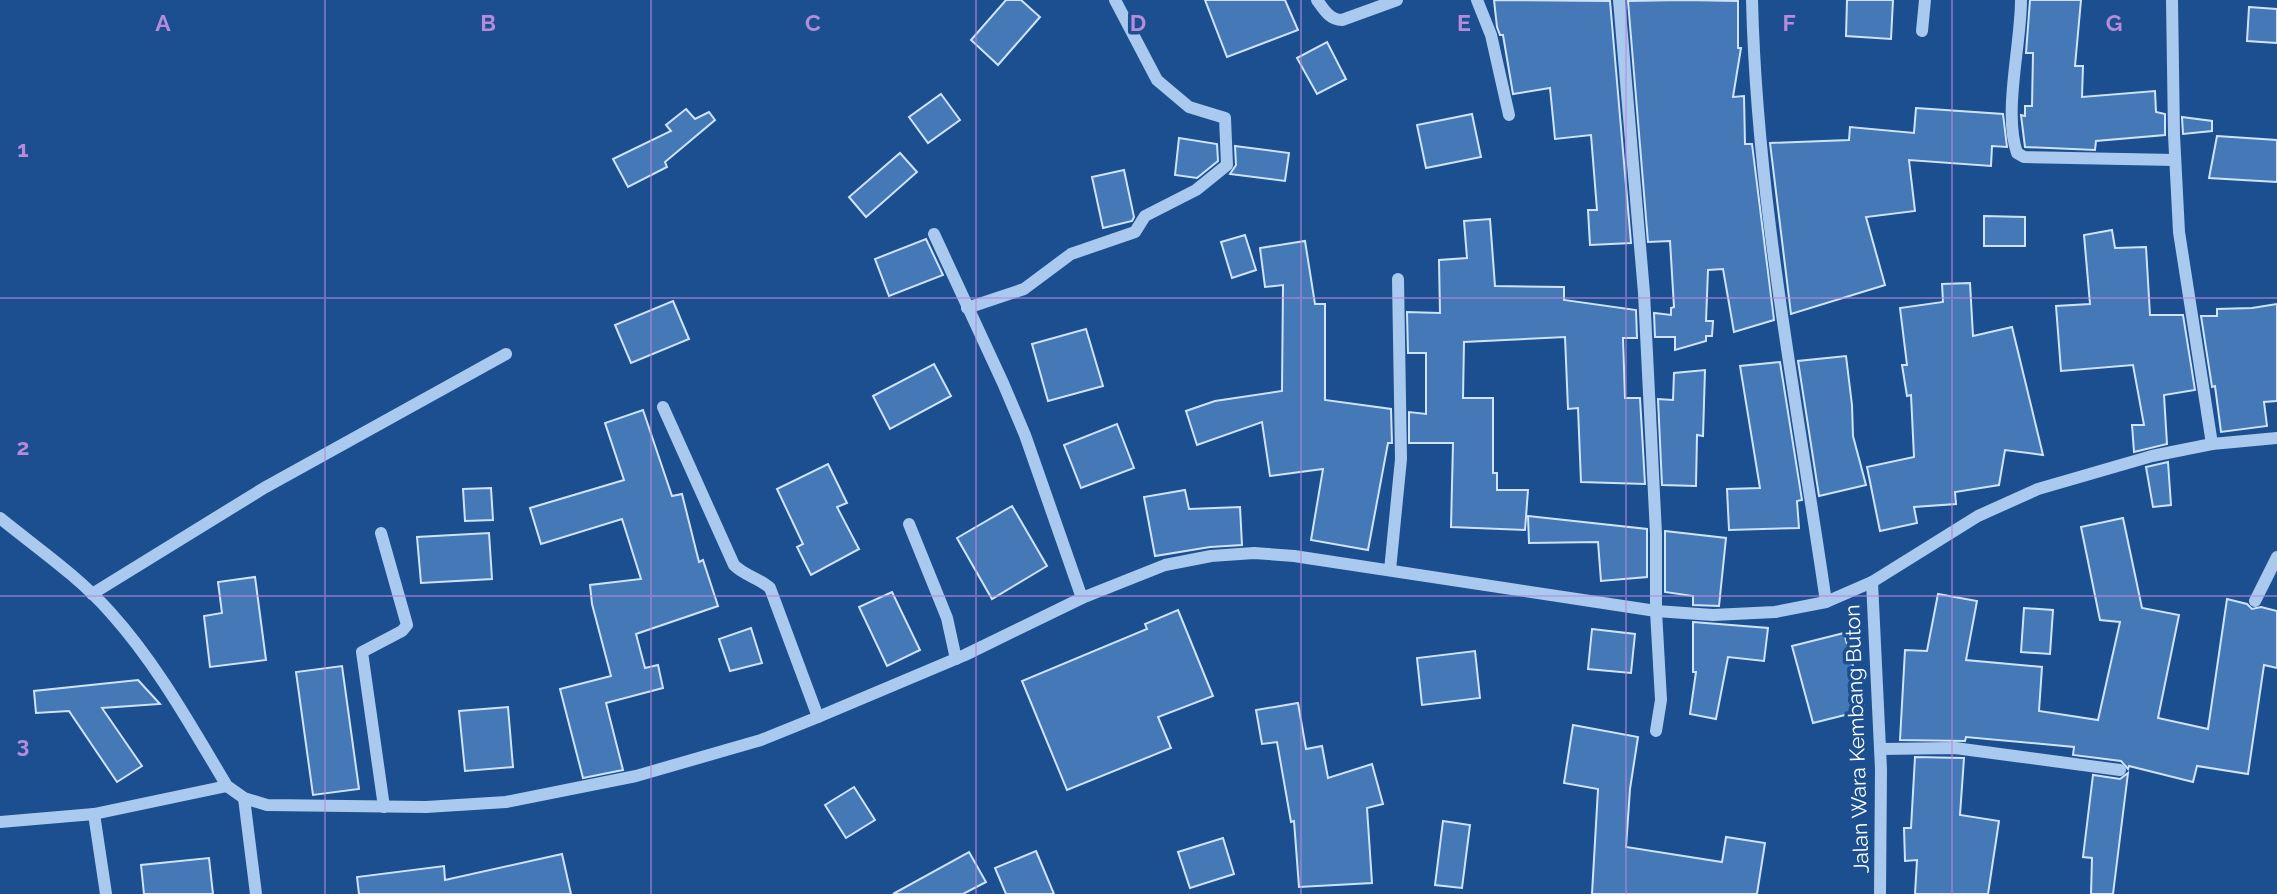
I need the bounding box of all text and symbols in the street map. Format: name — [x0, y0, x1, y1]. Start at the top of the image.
text: A — [155, 9, 171, 36]
text: B — [480, 9, 496, 36]
text: C — [805, 9, 821, 36]
text: D — [1130, 9, 1146, 36]
text: E — [1457, 9, 1471, 36]
text: F — [1782, 9, 1796, 36]
text: G — [2106, 9, 2122, 36]
text: 1 — [17, 135, 29, 162]
text: 2 — [17, 433, 29, 460]
street label: Jalan Wara Kembang Buton — [1839, 604, 1874, 874]
text: 3 — [17, 731, 29, 758]

